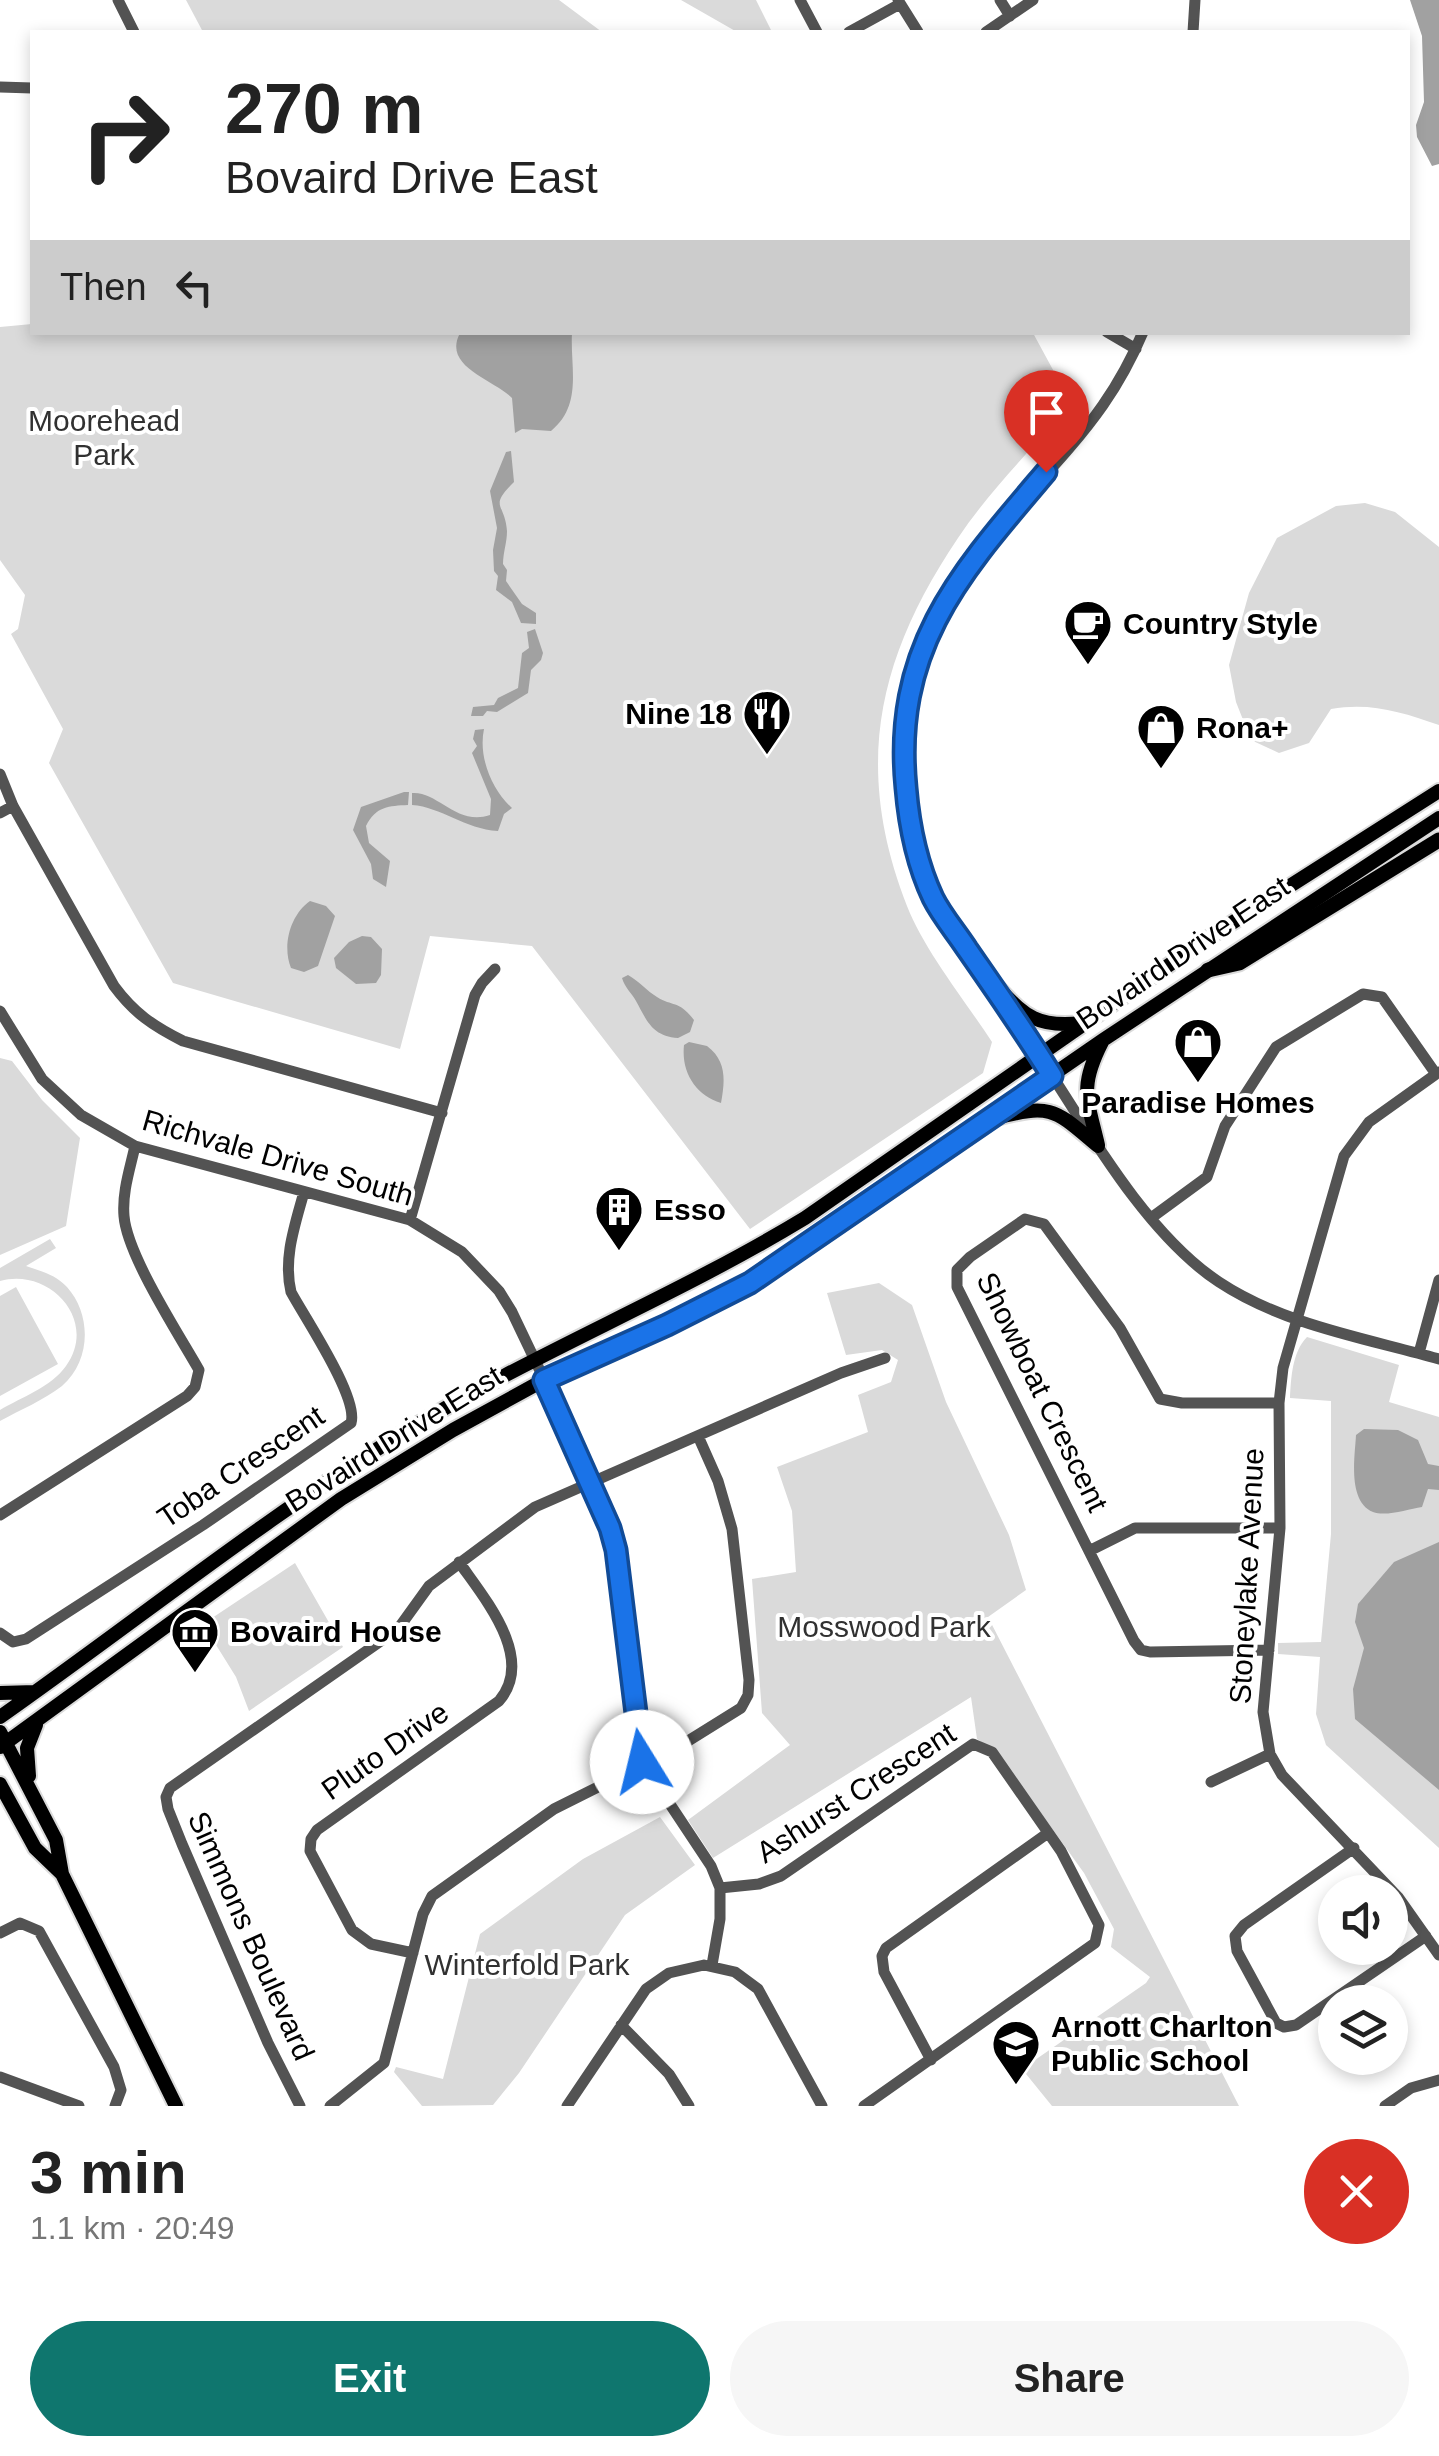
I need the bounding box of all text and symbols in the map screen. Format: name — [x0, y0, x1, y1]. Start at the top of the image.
icon: right — [60, 70, 190, 200]
text: 270 m — [225, 70, 423, 148]
text: Bovaird Drive East — [225, 152, 598, 203]
icon: left — [167, 260, 222, 315]
text: Then — [60, 266, 147, 308]
pin — [1004, 370, 1089, 473]
icon: arrive — [1019, 385, 1074, 440]
park label: Moorehead Park — [28, 404, 180, 471]
cafe icon: Country Style — [1062, 598, 1114, 666]
place label: Country Style — [1123, 607, 1318, 640]
restaurant icon: Nine 18 — [741, 688, 793, 756]
place label: Nine 18 — [625, 697, 732, 730]
shop icon: Rona+ — [1135, 702, 1187, 770]
place label: Rona+ — [1196, 711, 1289, 744]
street label: Bovaird Drive East — [1071, 869, 1295, 1036]
shop icon: Paradise Homes — [1172, 1016, 1224, 1084]
place label: Paradise Homes — [1081, 1086, 1315, 1119]
street label: Richvale Drive South — [139, 1103, 417, 1212]
building icon: Esso — [593, 1184, 645, 1252]
place label: Esso — [654, 1193, 726, 1226]
street label: Showboat Crescent — [970, 1267, 1115, 1517]
street label: Bovaird Drive East — [280, 1358, 508, 1518]
street label: Toba Crescent — [151, 1398, 331, 1534]
street label: Stoneylake Avenue — [1223, 1447, 1270, 1705]
museum icon: Bovaird House — [169, 1606, 221, 1674]
park label: Mosswood Park — [777, 1610, 992, 1643]
place label: Bovaird House — [230, 1615, 442, 1648]
street label: Pluto Drive — [315, 1695, 454, 1806]
position arrow — [590, 1710, 694, 1814]
street label: Ashurst Crescent — [750, 1716, 962, 1869]
street label: Simmons Boulevard — [182, 1806, 321, 2065]
map controls — [1318, 1875, 1408, 2075]
button: sound — [1318, 1875, 1408, 1965]
park label: Winterfold Park — [424, 1948, 631, 1981]
button: layers — [1318, 1985, 1408, 2075]
place label: Arnott Charlton Public School — [1051, 2010, 1273, 2077]
school or university icon: Arnott Charlton Public School — [990, 2018, 1042, 2086]
text: 3 min — [30, 2139, 187, 2206]
button: close — [1304, 2139, 1409, 2244]
text: 1.1 km · 20:49 — [30, 2210, 235, 2246]
button: Exit — [30, 2321, 710, 2436]
button: Share — [730, 2321, 1409, 2436]

